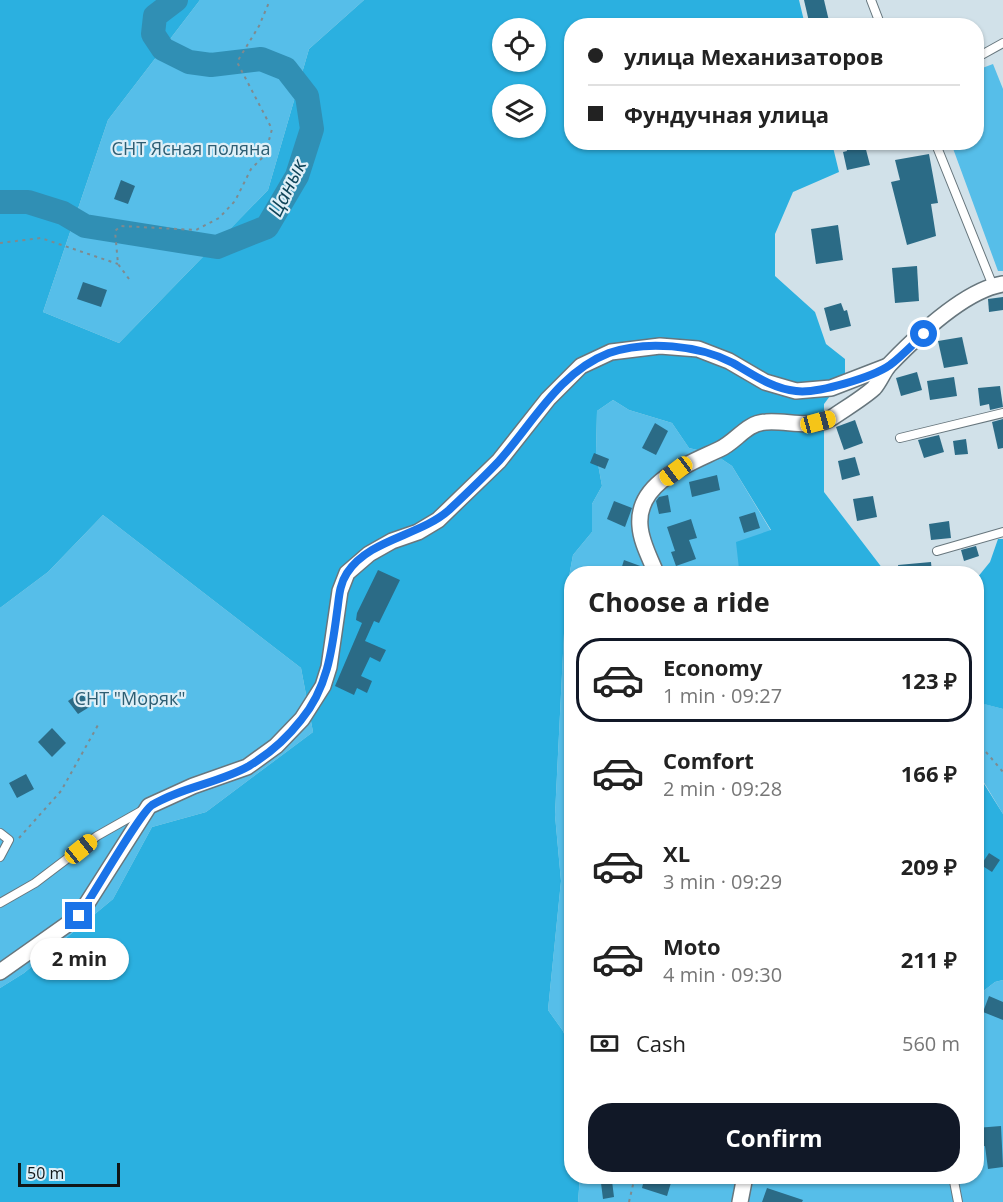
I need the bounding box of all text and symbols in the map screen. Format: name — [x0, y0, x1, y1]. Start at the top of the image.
map controls — [492, 18, 546, 138]
button: locate — [492, 18, 546, 72]
text: улица Механизаторов — [624, 41, 884, 71]
button: layers — [492, 84, 546, 138]
text: Фундучная улица — [624, 99, 829, 129]
park label: СНТ Ясная поляна — [112, 136, 270, 160]
water label: Цанык — [261, 153, 313, 221]
route start — [910, 320, 937, 347]
car — [798, 409, 838, 435]
car — [656, 453, 696, 489]
text: Choose a ride — [588, 583, 770, 620]
text: Economy — [663, 652, 762, 682]
icon: car — [591, 653, 645, 707]
text: 123 ₽ — [901, 665, 957, 695]
text: 1 min · 09:27 — [663, 682, 782, 709]
park label: СНТ "Моряк" — [75, 686, 185, 710]
text: Comfort — [663, 745, 754, 775]
icon: car — [591, 746, 645, 800]
text: 166 ₽ — [901, 758, 957, 788]
text: 2 min · 09:28 — [663, 775, 782, 802]
car — [61, 831, 101, 867]
text: XL — [663, 838, 690, 868]
icon: car — [591, 839, 645, 893]
text: 209 ₽ — [901, 851, 957, 881]
text: 3 min · 09:29 — [663, 868, 782, 895]
route end — [65, 902, 92, 929]
text: Moto — [663, 931, 721, 961]
icon: car — [591, 932, 645, 986]
callout: 2 min — [29, 937, 128, 979]
text: 211 ₽ — [901, 944, 957, 974]
text: 2 min — [52, 945, 107, 972]
text: 4 min · 09:30 — [663, 961, 782, 988]
icon: cash — [588, 1027, 621, 1060]
text: Cash — [636, 1028, 686, 1058]
text: 560 m — [902, 1030, 960, 1057]
button: Confirm — [588, 1103, 960, 1172]
scale bar — [18, 1160, 120, 1188]
text: 50 m — [27, 1162, 64, 1184]

